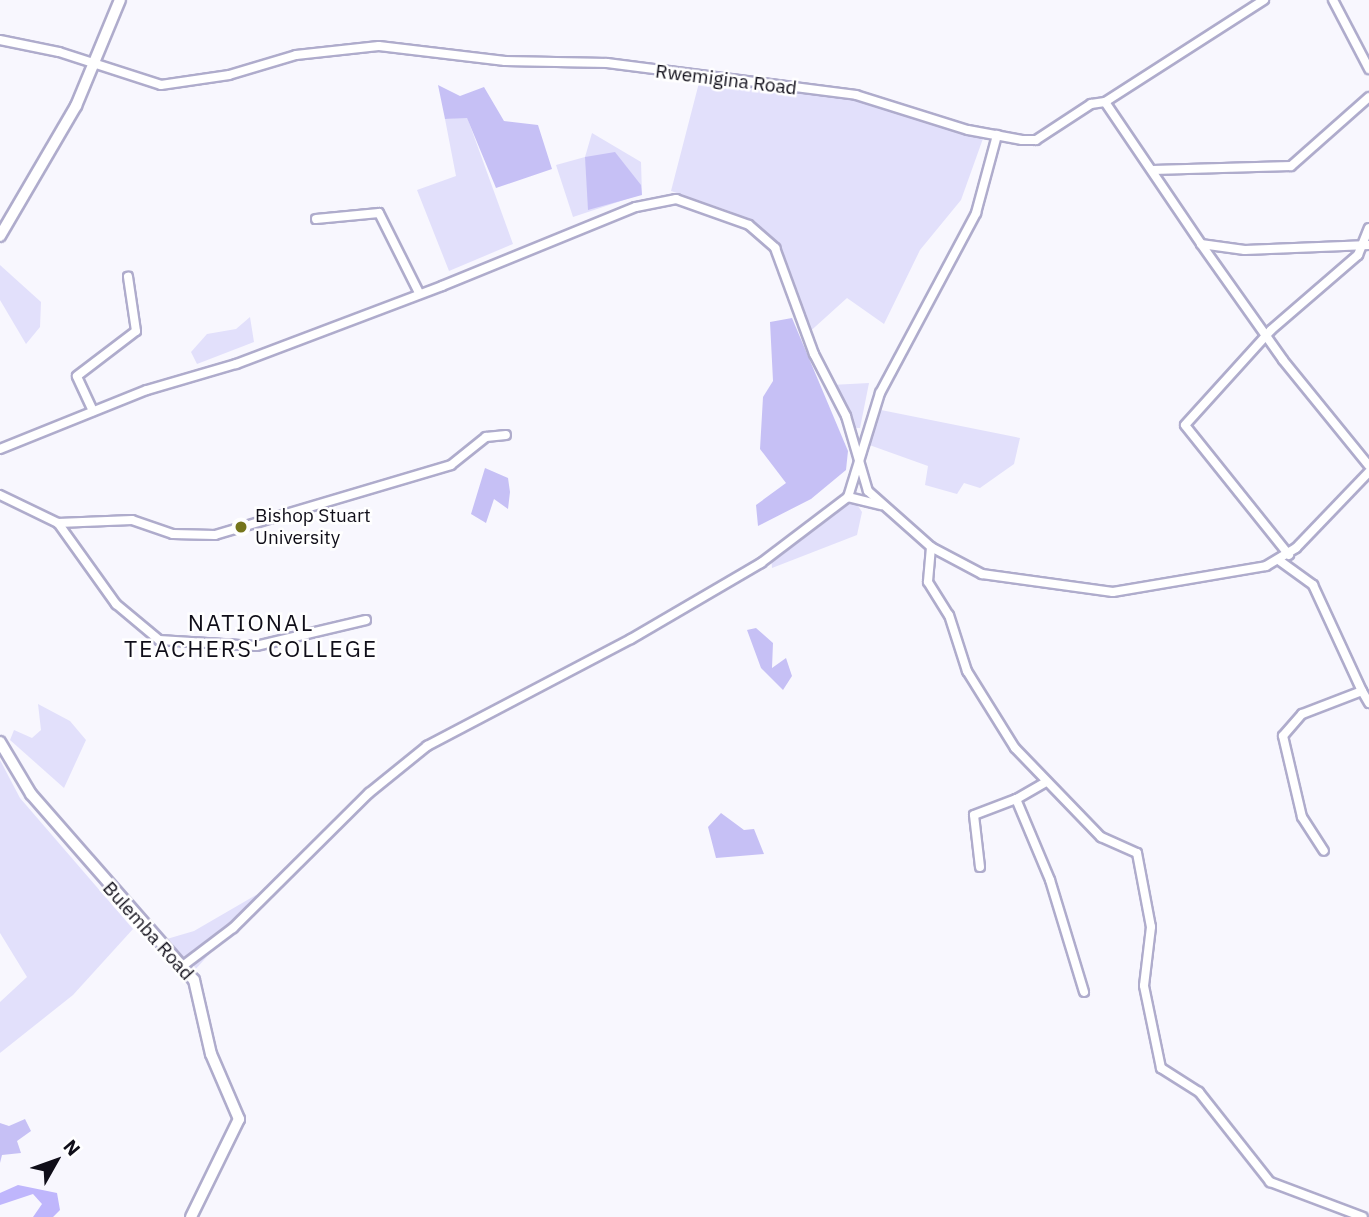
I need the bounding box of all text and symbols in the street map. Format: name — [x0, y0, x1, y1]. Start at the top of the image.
street label: Rwemigina Road — [654, 60, 798, 100]
place label: Bishop Stuart University — [255, 505, 371, 549]
marker: Bishop Stuart University — [233, 519, 249, 535]
district label: NATIONAL TEACHERS' COLLEGE — [126, 608, 376, 662]
street label: Bulemba Road — [98, 877, 198, 985]
north arrow — [21, 1126, 91, 1196]
text: N — [58, 1135, 86, 1160]

